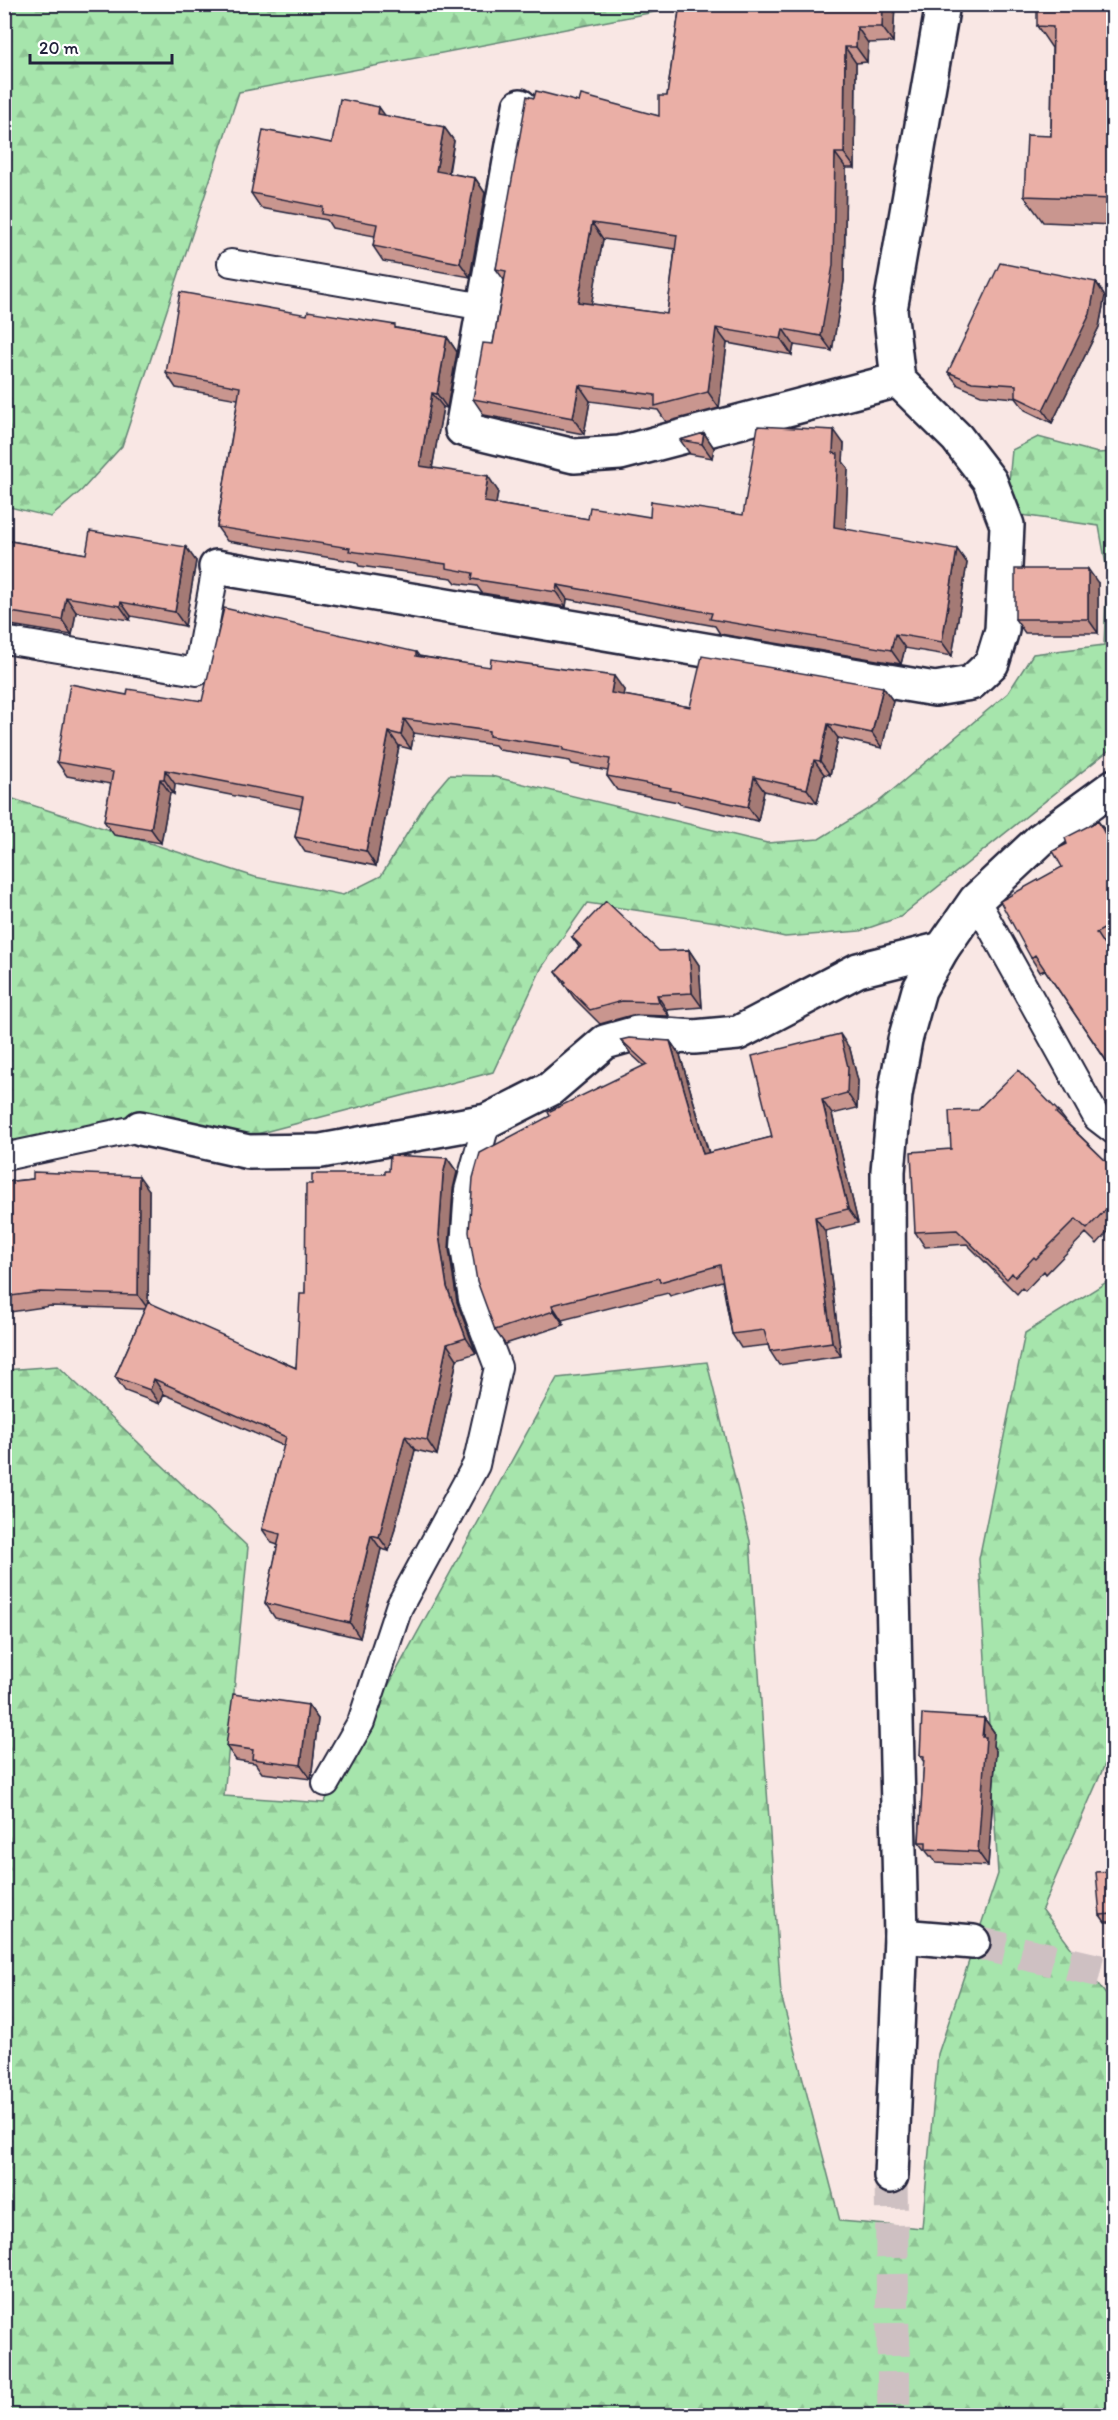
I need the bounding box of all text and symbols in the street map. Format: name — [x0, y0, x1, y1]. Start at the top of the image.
scale bar — [30, 27, 172, 65]
text: 20 m — [39, 37, 79, 59]

